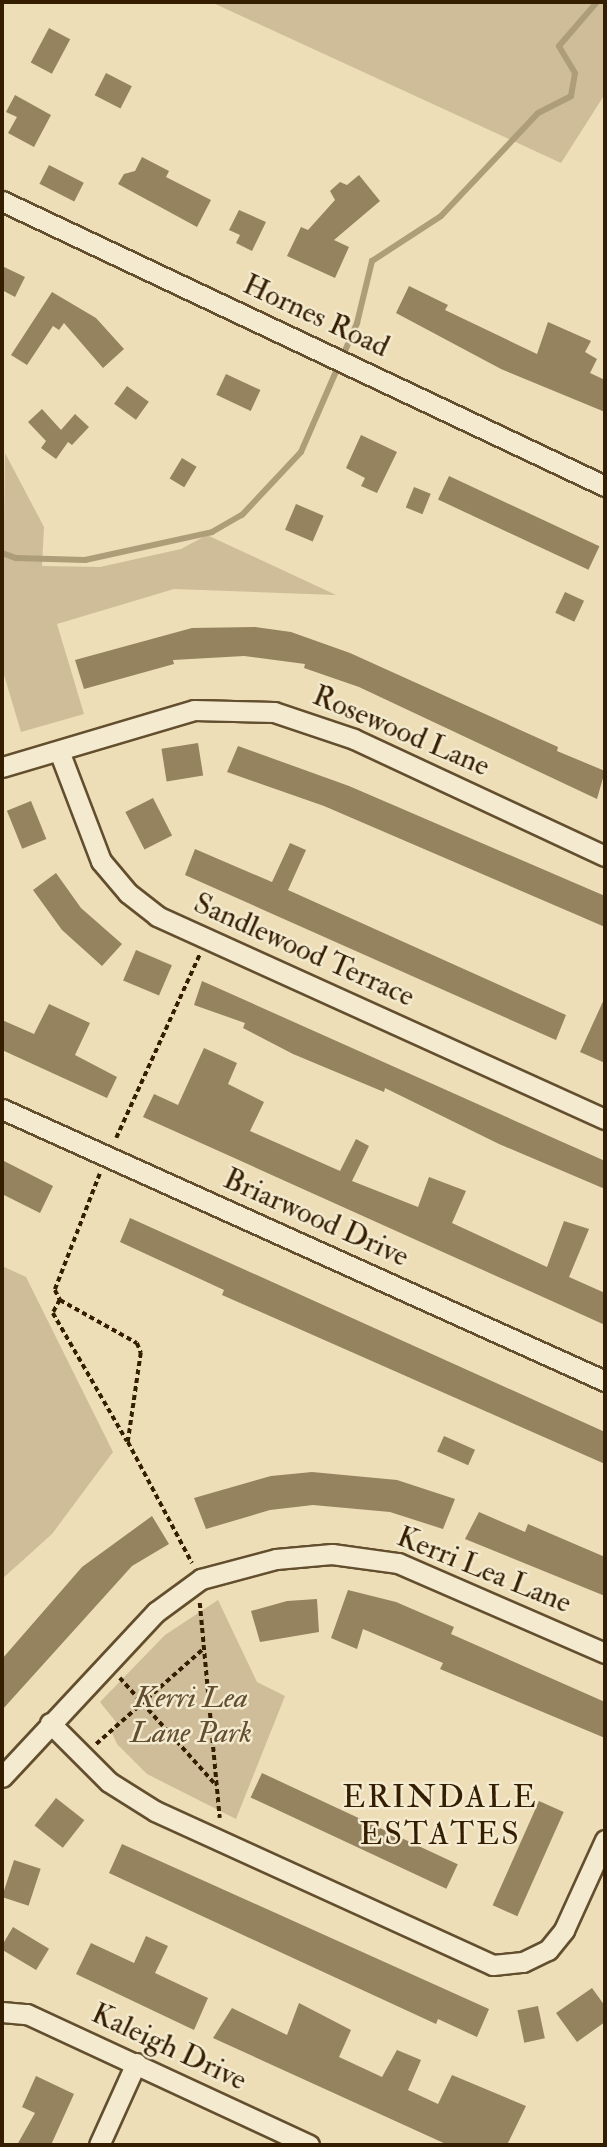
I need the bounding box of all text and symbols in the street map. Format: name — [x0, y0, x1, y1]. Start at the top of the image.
street label: Hornes Road — [237, 266, 395, 366]
street label: Rosewood Lane — [307, 678, 495, 784]
street label: Sandlewood Terrace — [188, 885, 420, 1015]
street label: Briarwood Drive — [218, 1161, 414, 1275]
street label: Kerri Lea Lane — [392, 1519, 576, 1621]
park label: Kerri Lea Lane Park — [130, 1680, 252, 1750]
district label: ERINDALE ESTATES — [343, 1779, 537, 1854]
street label: Kaleigh Drive — [86, 1995, 252, 2099]

